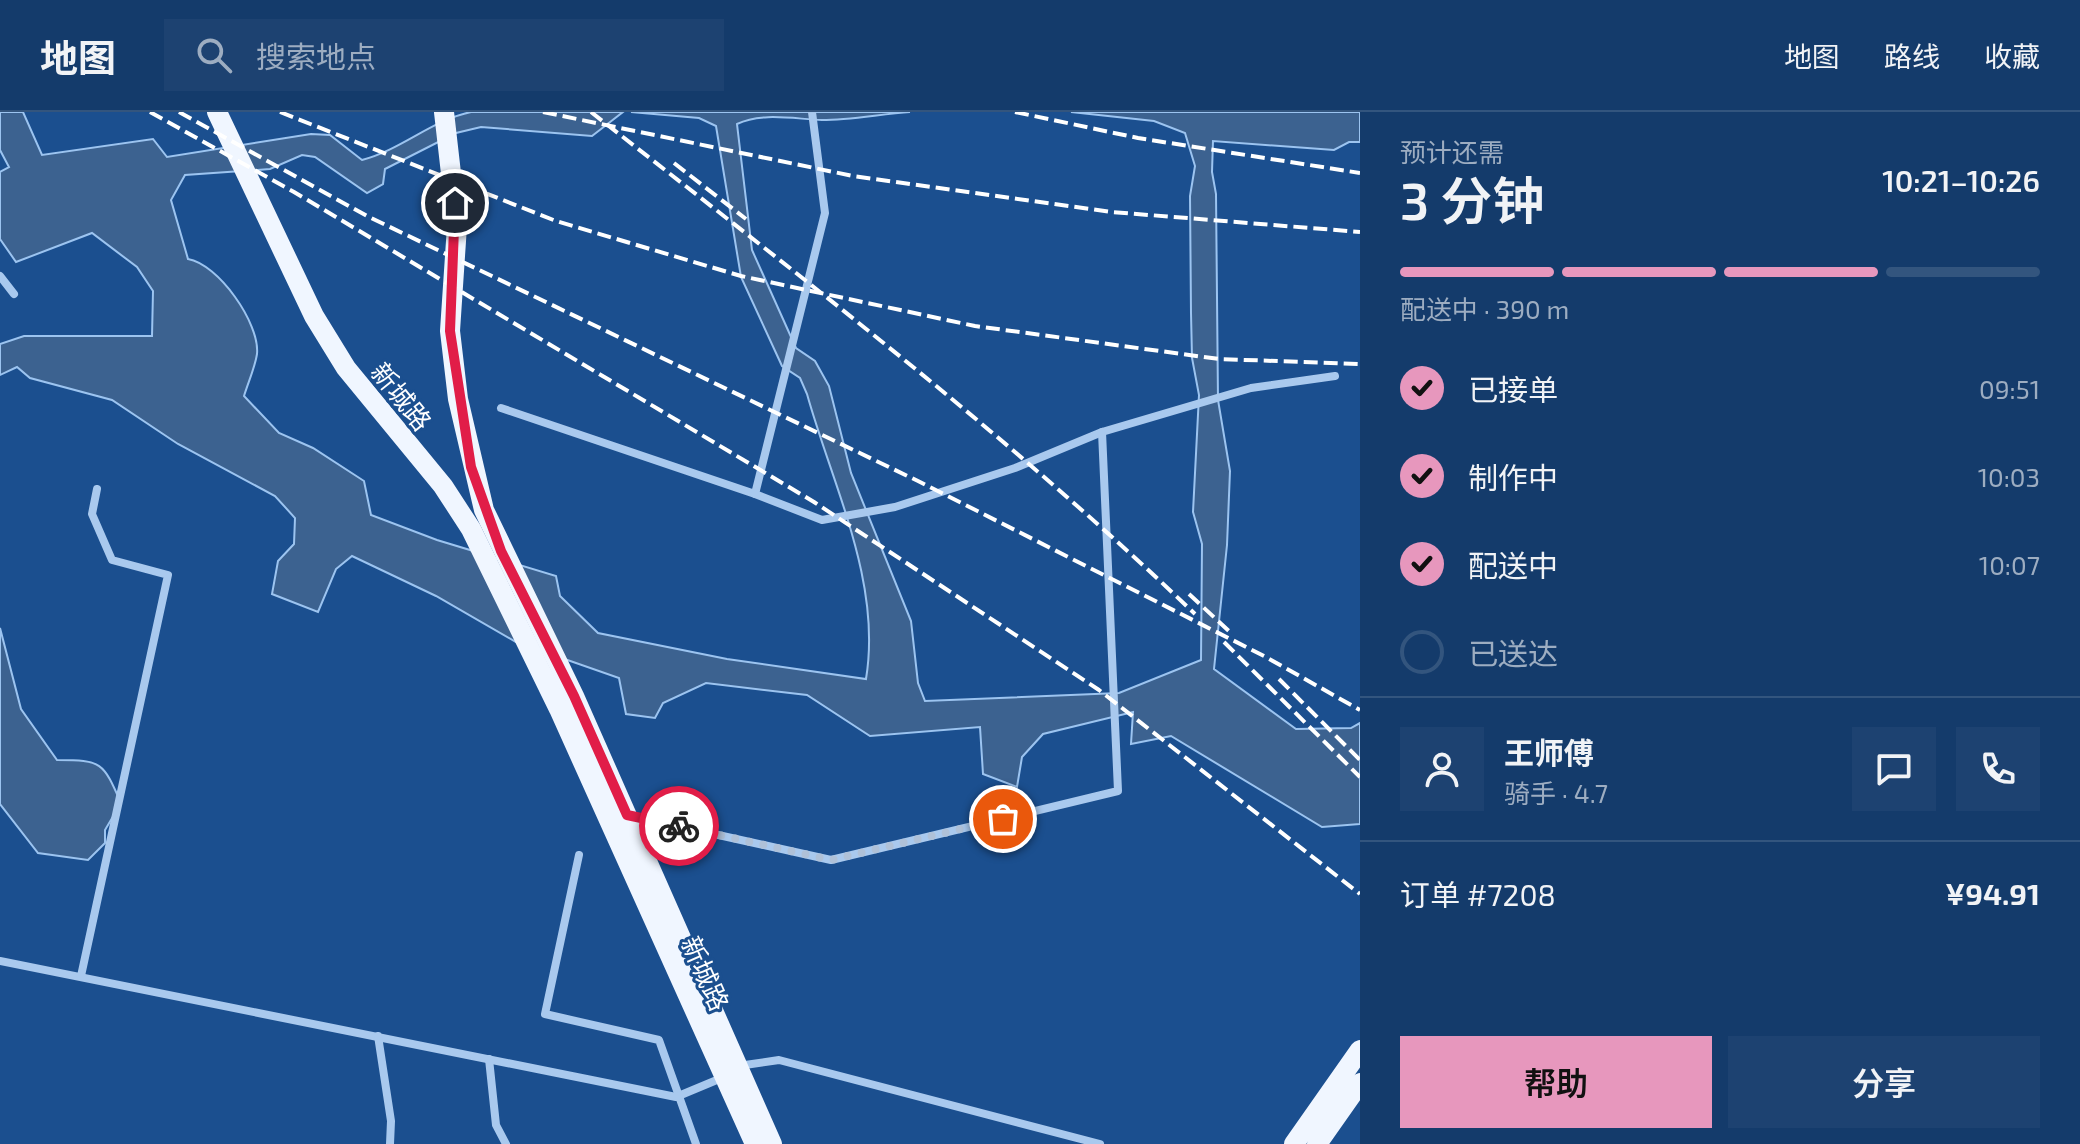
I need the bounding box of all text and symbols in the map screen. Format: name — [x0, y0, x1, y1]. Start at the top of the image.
search box — [164, 19, 724, 91]
icon: search — [192, 33, 236, 77]
text: 地图 — [40, 34, 116, 80]
text: 搜索地点 — [256, 38, 376, 74]
text: 地图 — [1784, 39, 1840, 73]
text: 路线 — [1884, 39, 1940, 73]
text: 收藏 — [1984, 39, 2040, 73]
text: 预计还需 — [1400, 136, 1504, 167]
text: 10:21–10:26 — [1882, 162, 2040, 198]
text: 3 分钟 — [1400, 168, 1545, 230]
pin — [421, 169, 489, 237]
icon: home — [433, 181, 477, 225]
text: 配送中 · 390 m — [1400, 293, 1569, 324]
street label: 新城路 — [365, 356, 439, 436]
icon: check — [1400, 366, 1444, 410]
text: 已接单 — [1468, 371, 1558, 407]
text: 09:51 — [1979, 373, 2040, 404]
icon: check — [1400, 454, 1444, 498]
text: 制作中 — [1468, 459, 1558, 495]
text: 10:03 — [1978, 461, 2040, 492]
icon: check — [1400, 542, 1444, 586]
text: 配送中 — [1468, 547, 1558, 583]
text: 10:07 — [1979, 549, 2040, 580]
text: 已送达 — [1468, 635, 1558, 671]
button: person — [1400, 727, 1484, 811]
button: chat — [1852, 727, 1936, 811]
button: phone — [1956, 727, 2040, 811]
text: 王师傅 — [1504, 734, 1594, 770]
text: 骑手 · 4.7 — [1504, 777, 1608, 808]
pin — [969, 785, 1037, 853]
courier — [639, 786, 719, 866]
icon: bag — [981, 797, 1025, 841]
icon: bike — [657, 804, 701, 848]
text: ¥94.91 — [1945, 875, 2040, 911]
text: 订单 #7208 — [1400, 876, 1556, 912]
street label: 新城路 — [676, 931, 736, 1015]
button: 帮助 — [1400, 1036, 1712, 1128]
button: 分享 — [1728, 1036, 2040, 1128]

